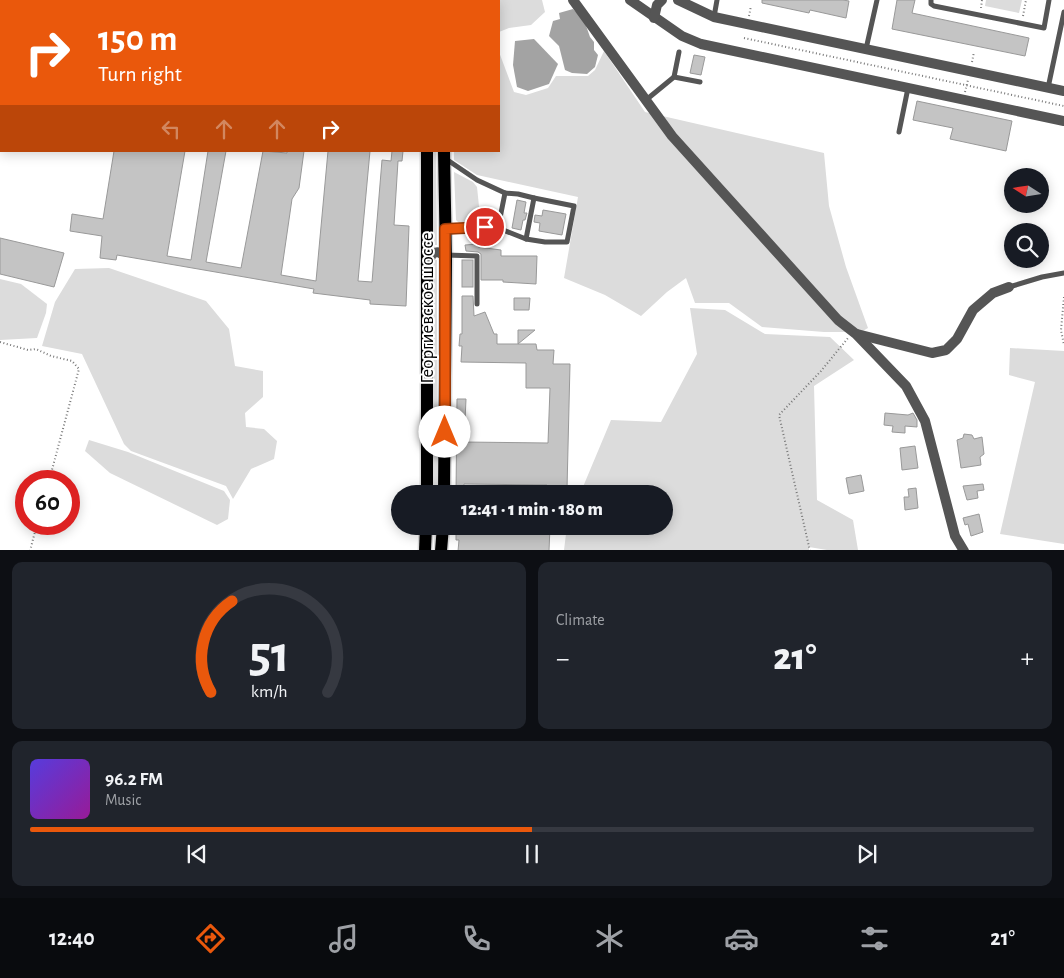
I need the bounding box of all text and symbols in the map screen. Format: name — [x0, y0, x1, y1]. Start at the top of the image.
icon: right — [15, 20, 80, 85]
text: 150 m — [98, 22, 178, 57]
text: Turn right — [98, 63, 182, 85]
icon: left — [157, 115, 185, 143]
icon: ahead — [210, 115, 238, 143]
icon: ahead — [263, 115, 291, 143]
icon: right — [316, 115, 344, 143]
north arrow — [1004, 168, 1049, 212]
map controls — [1004, 168, 1049, 268]
pin — [464, 206, 506, 248]
icon: arrive — [471, 213, 499, 241]
button: search — [1004, 223, 1049, 268]
street label: Георгиевское шоссе — [418, 232, 437, 384]
position arrow — [418, 405, 470, 457]
speed limit sign: 60 — [15, 470, 80, 535]
text: 12:41 · 1 min · 180 m — [461, 500, 603, 519]
text: Climate — [556, 612, 605, 628]
text: 51 — [248, 629, 290, 681]
text: 21° — [773, 639, 817, 677]
text: − — [556, 645, 569, 673]
text: + — [1021, 645, 1034, 673]
text: km/h — [251, 683, 287, 701]
text: 96.2 FM — [105, 770, 163, 789]
text: Music — [105, 792, 141, 808]
icon: previous — [183, 840, 211, 868]
icon: pause — [518, 840, 546, 868]
icon: next — [853, 840, 881, 868]
icon: directions — [193, 921, 228, 956]
icon: music — [326, 921, 361, 956]
icon: phone — [459, 921, 494, 956]
icon: climate — [592, 921, 627, 956]
icon: car — [724, 921, 759, 956]
icon: filters — [857, 921, 892, 956]
text: 12:40 — [49, 927, 95, 949]
text: 21° — [990, 927, 1015, 949]

